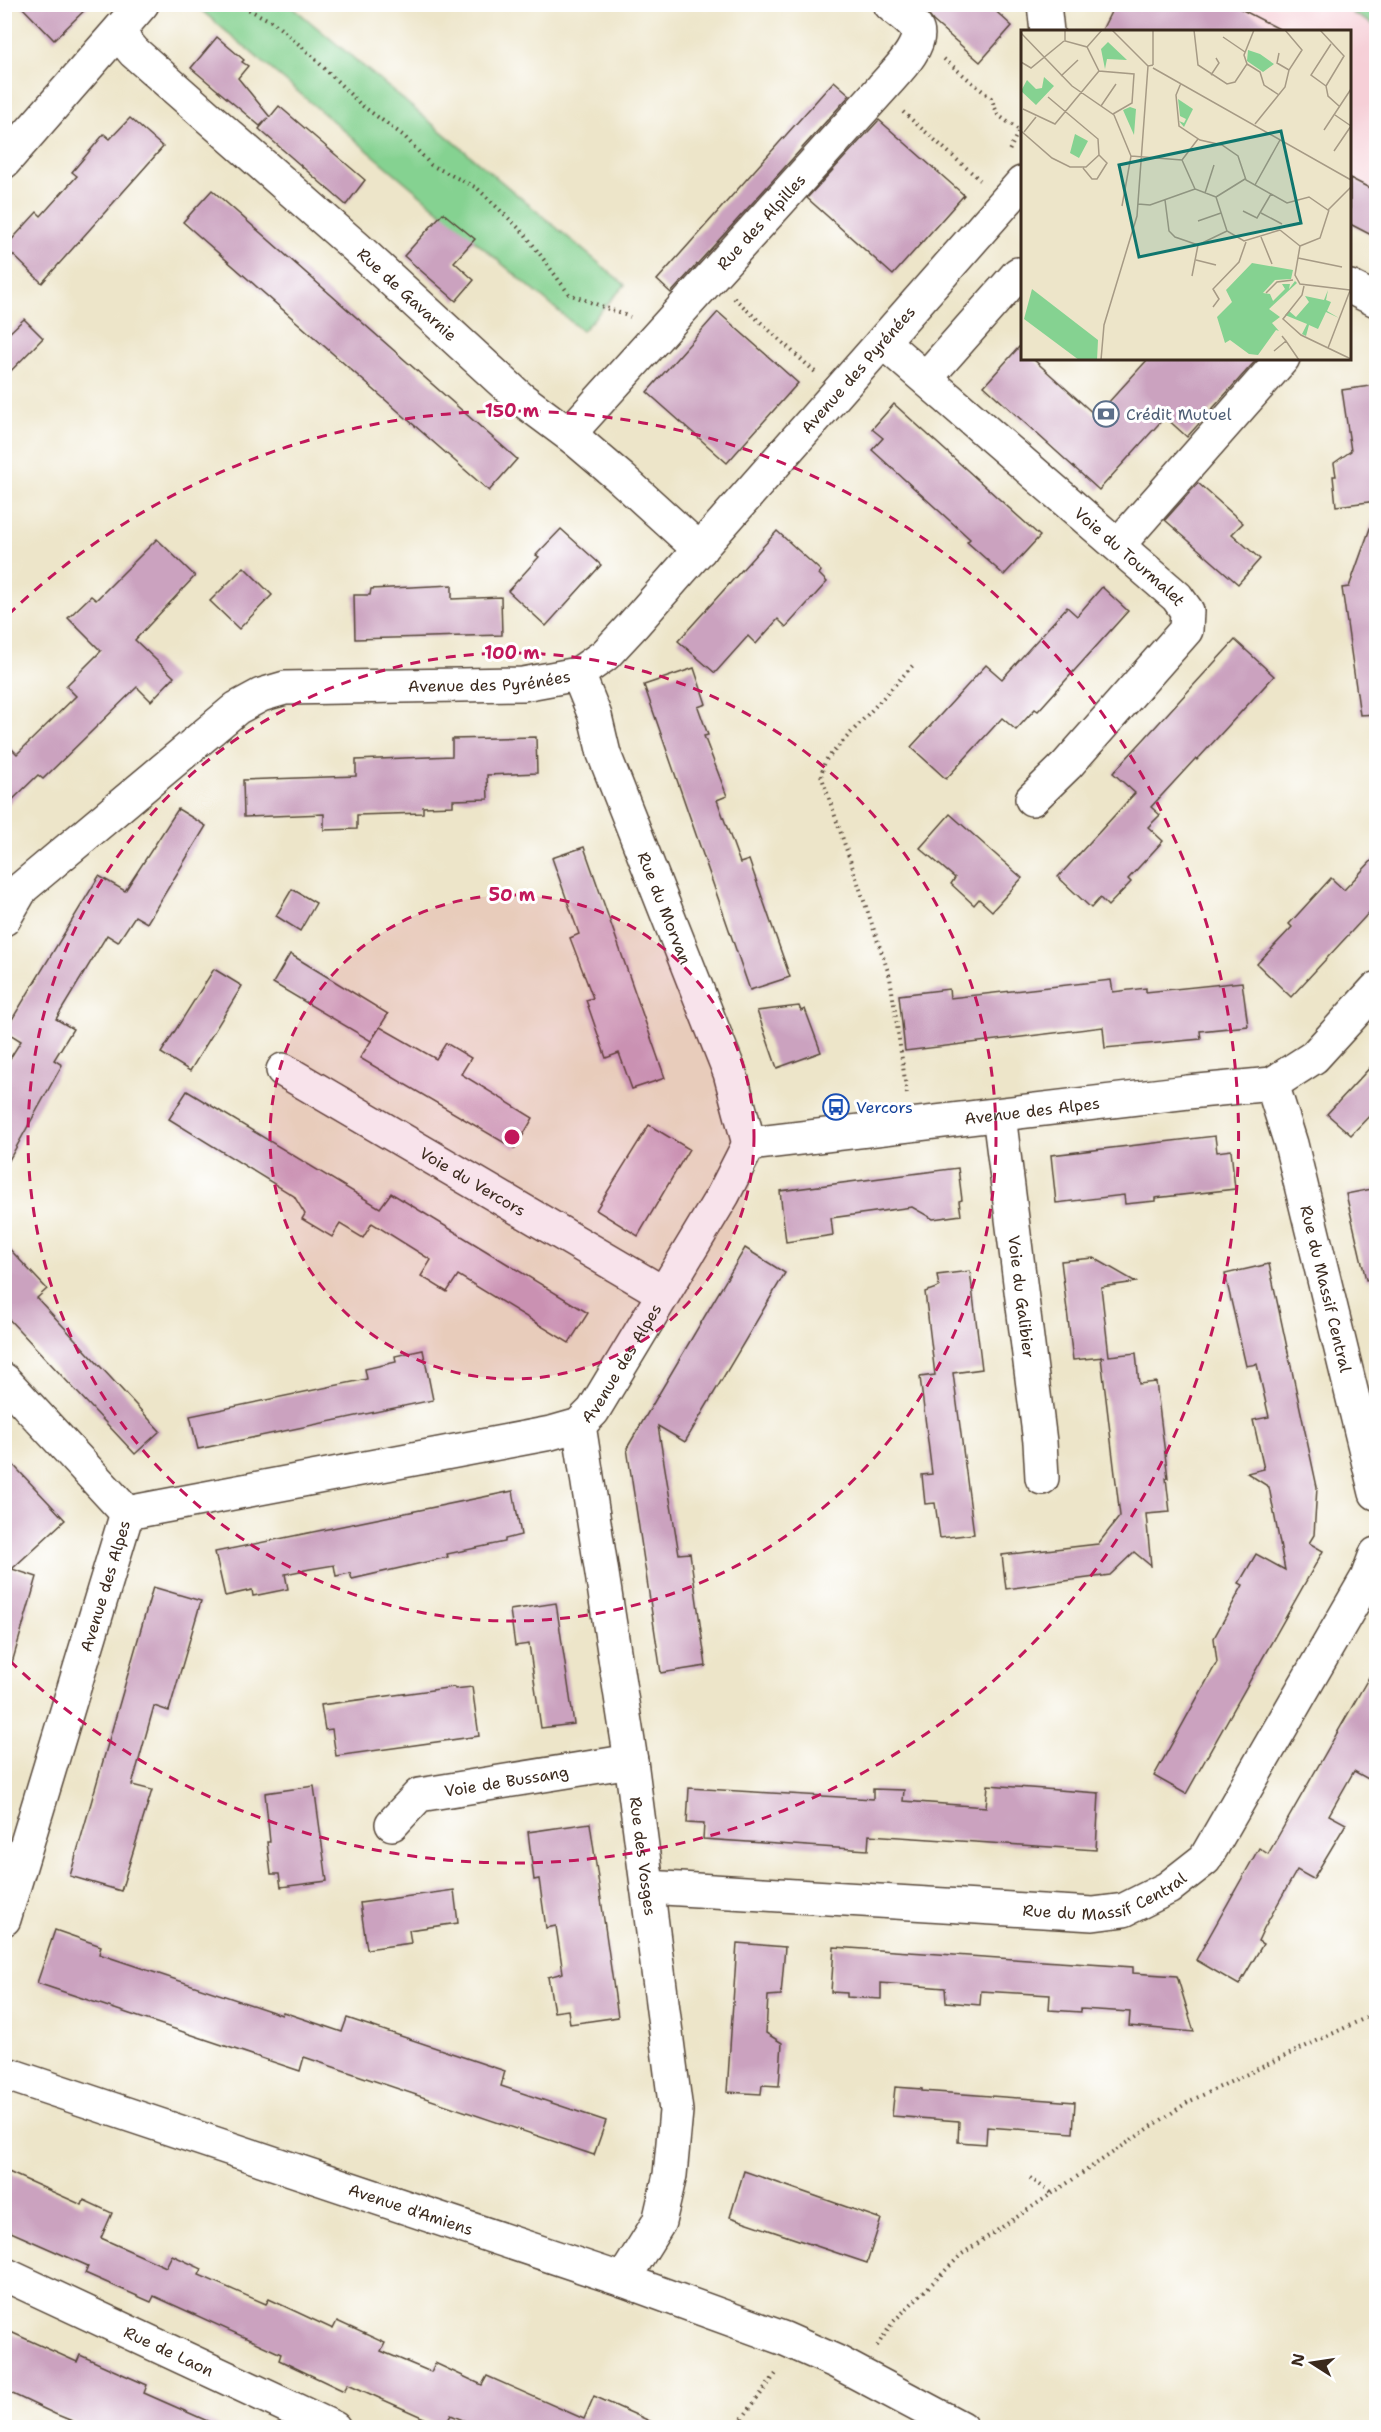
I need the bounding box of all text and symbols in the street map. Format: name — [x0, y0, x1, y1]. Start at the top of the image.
inset map — [1021, 30, 1351, 360]
street label: Rue des Alpilles — [712, 170, 810, 275]
street label: Rue de Gavarnie — [353, 243, 461, 346]
street label: Avenue des Pyrénées — [797, 302, 920, 438]
text: 150 m — [485, 399, 540, 423]
bank icon: Crédit Mutuel — [1091, 399, 1121, 429]
place label: Crédit Mutuel — [1126, 404, 1232, 425]
street label: Voie du Tourmalet — [1070, 503, 1190, 610]
text: 100 m — [484, 641, 540, 665]
street label: Avenue des Pyrénées — [408, 666, 572, 697]
street label: Rue du Morvan — [633, 849, 696, 968]
text: 50 m — [489, 883, 536, 907]
bus stop icon: Vercors — [821, 1092, 851, 1122]
street label: Avenue des Alpes — [963, 1093, 1101, 1129]
place label: Vercors — [856, 1097, 913, 1118]
centre of rings — [502, 1127, 522, 1147]
street label: Voie du Vercors — [416, 1142, 529, 1221]
street label: Rue du Massif Central — [1295, 1203, 1356, 1375]
street label: Voie du Galibier — [1003, 1234, 1039, 1359]
street label: Avenue des Alpes — [577, 1300, 666, 1428]
street label: Avenue des Alpes — [76, 1518, 135, 1654]
street label: Voie de Bussang — [443, 1761, 570, 1802]
street label: Rue des Vosges — [625, 1796, 661, 1917]
street label: Rue du Massif Central — [1022, 1867, 1191, 1925]
street label: Avenue d'Amiens — [346, 2179, 476, 2240]
street label: Rue de Laon — [120, 2321, 217, 2381]
north arrow — [1282, 2333, 1342, 2393]
text: N — [1286, 2352, 1309, 2368]

